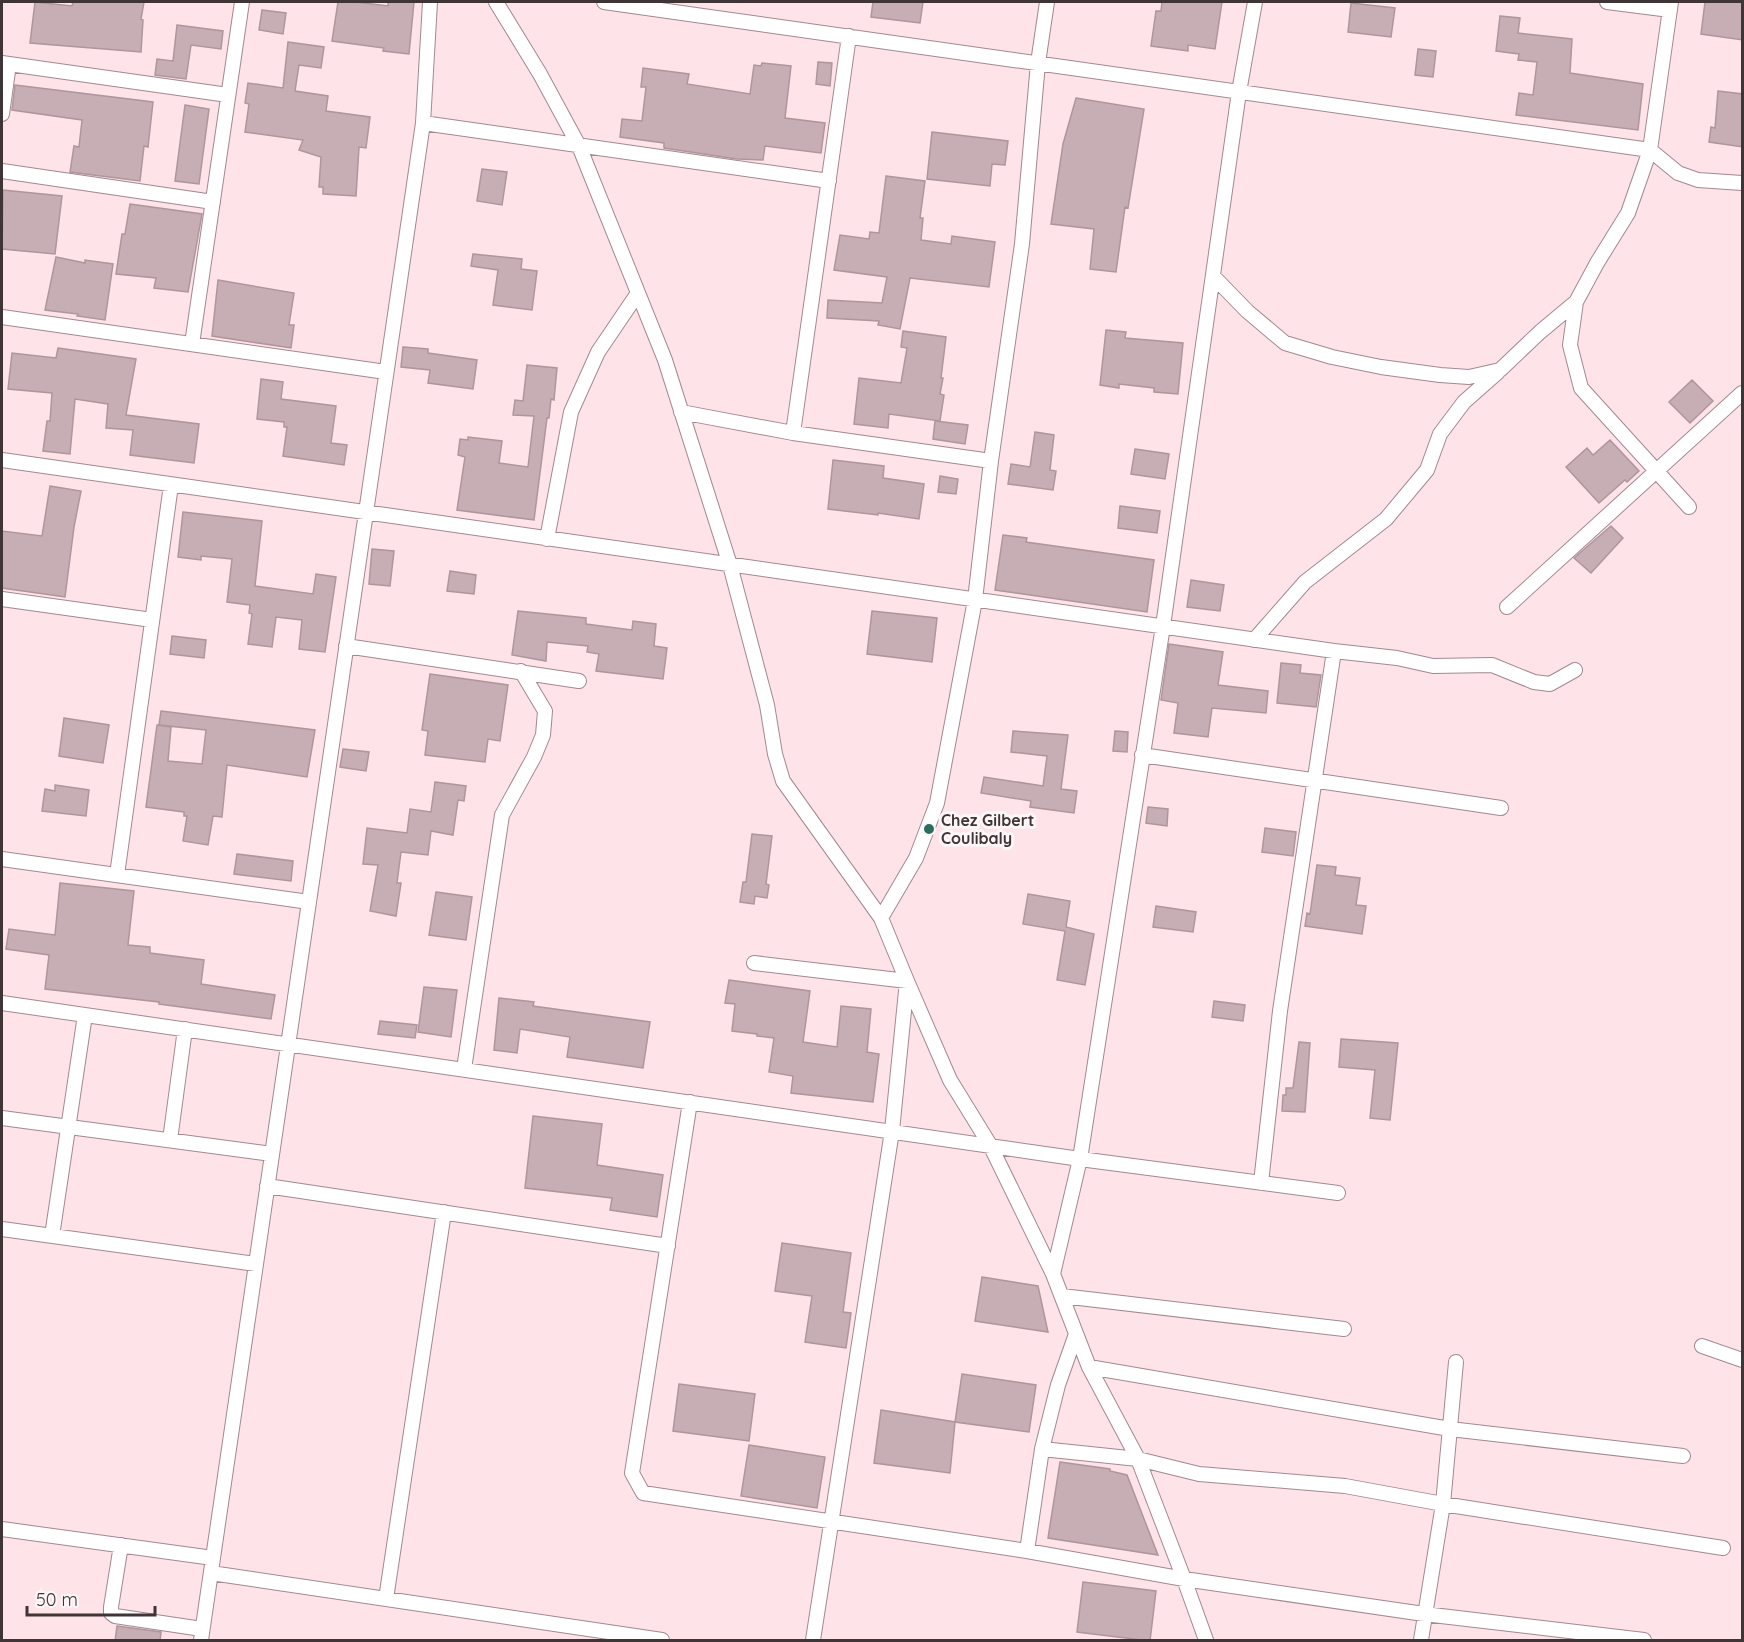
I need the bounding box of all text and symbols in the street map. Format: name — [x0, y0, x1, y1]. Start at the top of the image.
place label: Chez Gilbert Coulibaly — [941, 810, 1034, 848]
marker: Chez Gilbert Coulibaly — [922, 822, 936, 836]
scale bar — [27, 1579, 154, 1617]
text: 50 m — [36, 1588, 78, 1611]

